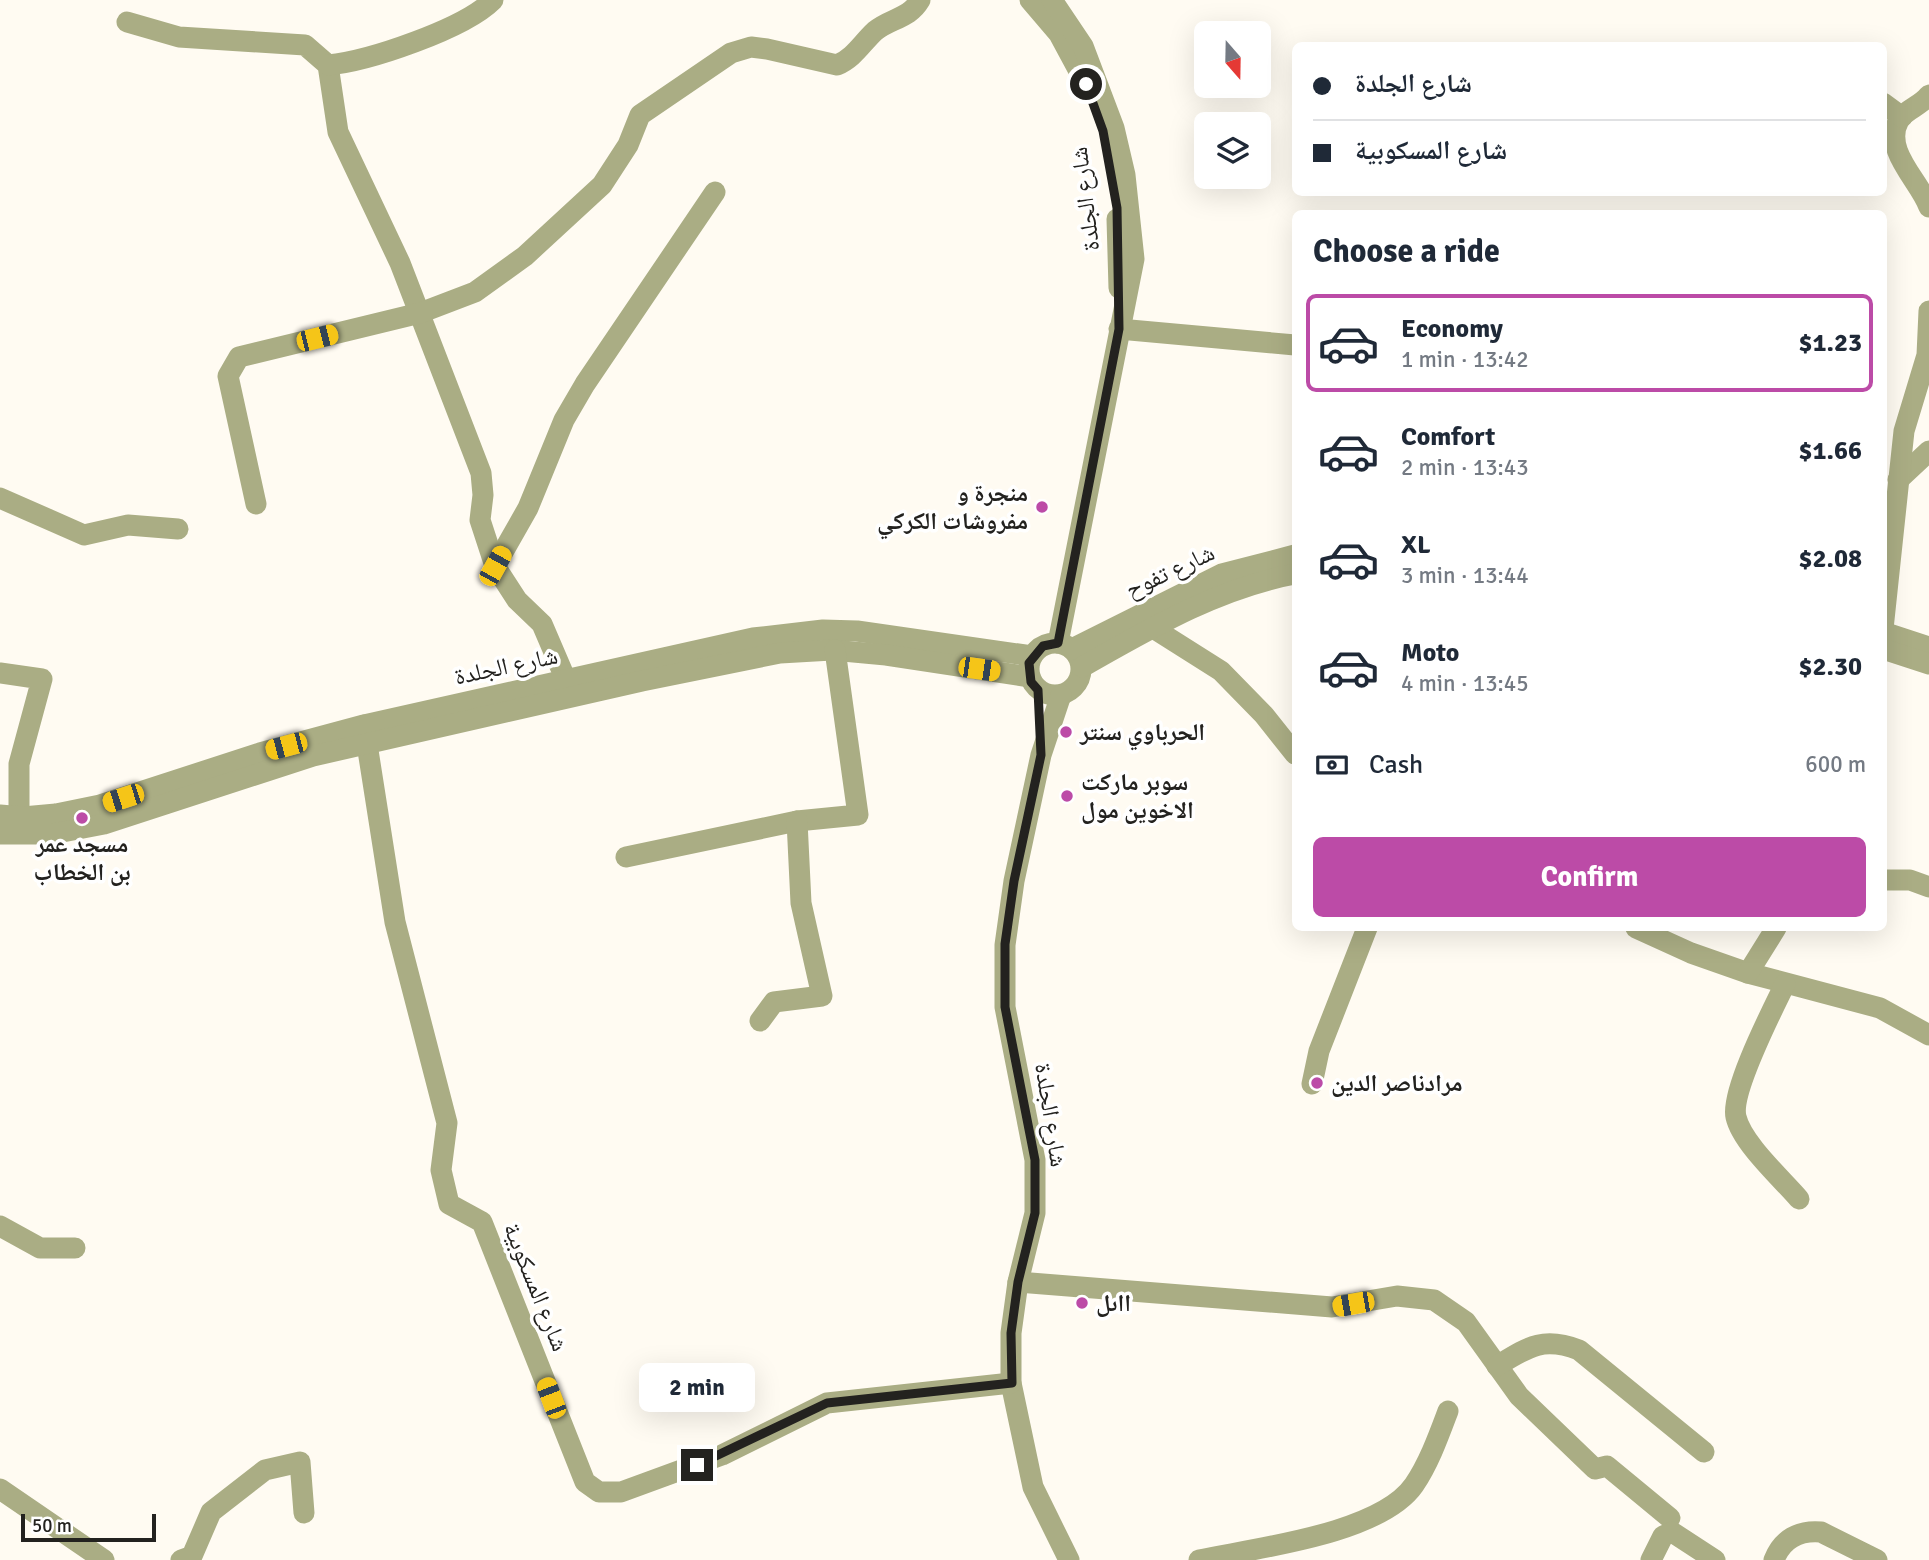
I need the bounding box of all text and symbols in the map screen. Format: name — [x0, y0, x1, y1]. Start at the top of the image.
north arrow — [1194, 21, 1270, 98]
map controls — [1194, 21, 1271, 189]
route start — [1070, 68, 1102, 100]
text: شارع الجلدة — [1355, 68, 1472, 100]
button: layers — [1194, 112, 1271, 189]
text: شارع المسكوبية — [1355, 135, 1507, 167]
street label: شارع الجلدة — [1064, 145, 1106, 253]
text: Choose a ride — [1313, 232, 1500, 271]
icon: car — [1317, 312, 1380, 375]
text: Economy — [1401, 313, 1503, 345]
car — [295, 323, 340, 353]
text: $1.23 — [1798, 327, 1862, 359]
text: 1 min · 13:42 — [1401, 345, 1529, 374]
icon: car — [1317, 420, 1380, 483]
text: Comfort — [1401, 421, 1495, 453]
text: $1.66 — [1798, 435, 1862, 467]
text: 2 min · 13:43 — [1401, 453, 1529, 482]
place label: منجرة و مفروشات الكركي — [877, 478, 1028, 540]
marker: منجرة و مفروشات الكركي — [1034, 499, 1050, 515]
icon: car — [1317, 528, 1380, 591]
text: XL — [1401, 529, 1431, 561]
street label: شارع تفوح — [1121, 537, 1219, 605]
car — [476, 543, 515, 589]
text: $2.08 — [1798, 543, 1862, 575]
text: 3 min · 13:44 — [1401, 561, 1529, 590]
icon: car — [1317, 636, 1380, 699]
text: Moto — [1401, 637, 1459, 669]
street label: شارع الجلدة — [452, 640, 560, 692]
text: $2.30 — [1798, 651, 1862, 683]
car — [957, 656, 1002, 682]
text: 4 min · 13:45 — [1401, 669, 1529, 698]
place label: الحرباوي سنتر — [1079, 717, 1205, 751]
marker: الحرباوي سنتر — [1058, 724, 1074, 740]
car — [263, 730, 310, 762]
icon: cash — [1313, 746, 1351, 784]
text: Cash — [1369, 749, 1423, 781]
text: 600 m — [1805, 750, 1866, 779]
place label: سوبر ماركت الاخوين مول — [1081, 767, 1194, 825]
car — [100, 782, 147, 814]
marker: سوبر ماركت الاخوين مول — [1059, 788, 1075, 804]
marker: مسجد عمر بن الخطاب — [74, 810, 90, 826]
place label: مسجد عمر بن الخطاب — [33, 829, 131, 887]
button: Confirm — [1313, 837, 1866, 917]
street label: شارع الجلدة — [1028, 1061, 1074, 1169]
place label: مرادناصر الدين — [1331, 1068, 1463, 1098]
marker: مرادناصر الدين — [1309, 1075, 1325, 1091]
street label: شارع المسكوبية — [497, 1218, 575, 1356]
place label: ااىل — [1096, 1288, 1131, 1318]
car — [1331, 1290, 1376, 1318]
marker: ااىل — [1074, 1295, 1090, 1311]
callout: 2 min — [639, 1364, 755, 1412]
text: 2 min — [669, 1373, 725, 1402]
car — [534, 1375, 569, 1421]
route end — [681, 1449, 713, 1481]
scale bar — [21, 1511, 156, 1543]
text: 50 m — [32, 1514, 72, 1538]

